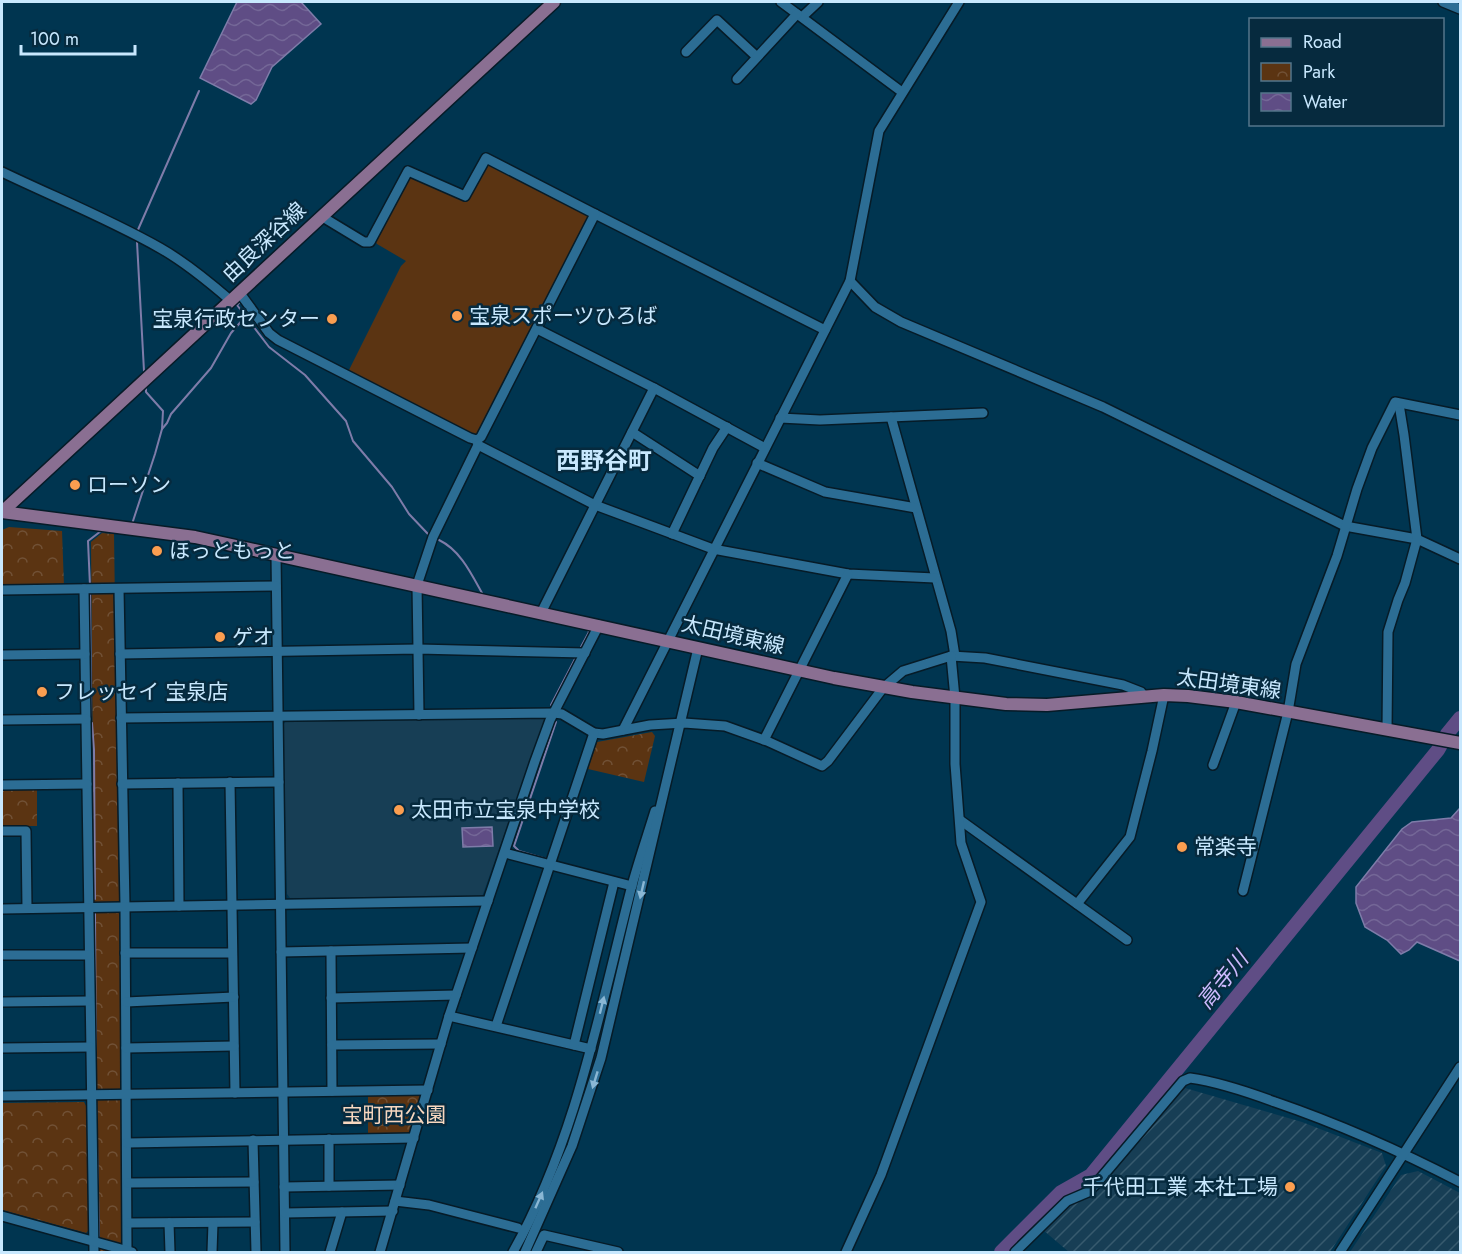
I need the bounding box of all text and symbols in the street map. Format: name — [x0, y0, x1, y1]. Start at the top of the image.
scale bar — [21, 18, 135, 56]
legend — [1249, 18, 1444, 126]
text: 100 m — [30, 26, 79, 52]
text: Road — [1303, 29, 1342, 55]
text: Park — [1303, 59, 1335, 85]
text: Water — [1303, 89, 1348, 115]
street label: 由良深谷線 — [215, 195, 313, 289]
place label: 宝泉スポーツひろば — [469, 301, 658, 331]
place label: 宝泉行政センター — [152, 304, 320, 334]
marker: 宝泉スポーツひろば — [450, 309, 464, 323]
marker: 宝泉行政センター — [325, 312, 339, 326]
district label: 西野谷町 — [556, 443, 652, 478]
place label: ローソン — [87, 470, 171, 500]
marker: ローソン — [68, 478, 82, 492]
place label: ほっともっと — [169, 536, 295, 566]
marker: ほっともっと — [150, 544, 164, 558]
street label: 太田境東線 — [678, 609, 788, 661]
place label: ゲオ — [232, 622, 274, 652]
marker: ゲオ — [213, 630, 227, 644]
street label: 太田境東線 — [1175, 662, 1283, 706]
place label: フレッセイ 宝泉店 — [54, 677, 228, 707]
marker: フレッセイ 宝泉店 — [35, 685, 49, 699]
place label: 太田市立宝泉中学校 — [411, 795, 600, 825]
marker: 太田市立宝泉中学校 — [392, 803, 406, 817]
place label: 常楽寺 — [1194, 832, 1257, 862]
marker: 常楽寺 — [1175, 840, 1189, 854]
one-way arrow — [637, 881, 647, 900]
water label: 高寺川 — [1189, 943, 1256, 1016]
one-way arrow — [598, 996, 608, 1015]
one-way arrow — [590, 1071, 599, 1089]
park label: 宝町西公園 — [342, 1100, 447, 1130]
place label: 千代田工業 本社工場 — [1083, 1172, 1278, 1202]
marker: 千代田工業 本社工場 — [1283, 1180, 1297, 1194]
one-way arrow — [534, 1191, 544, 1209]

